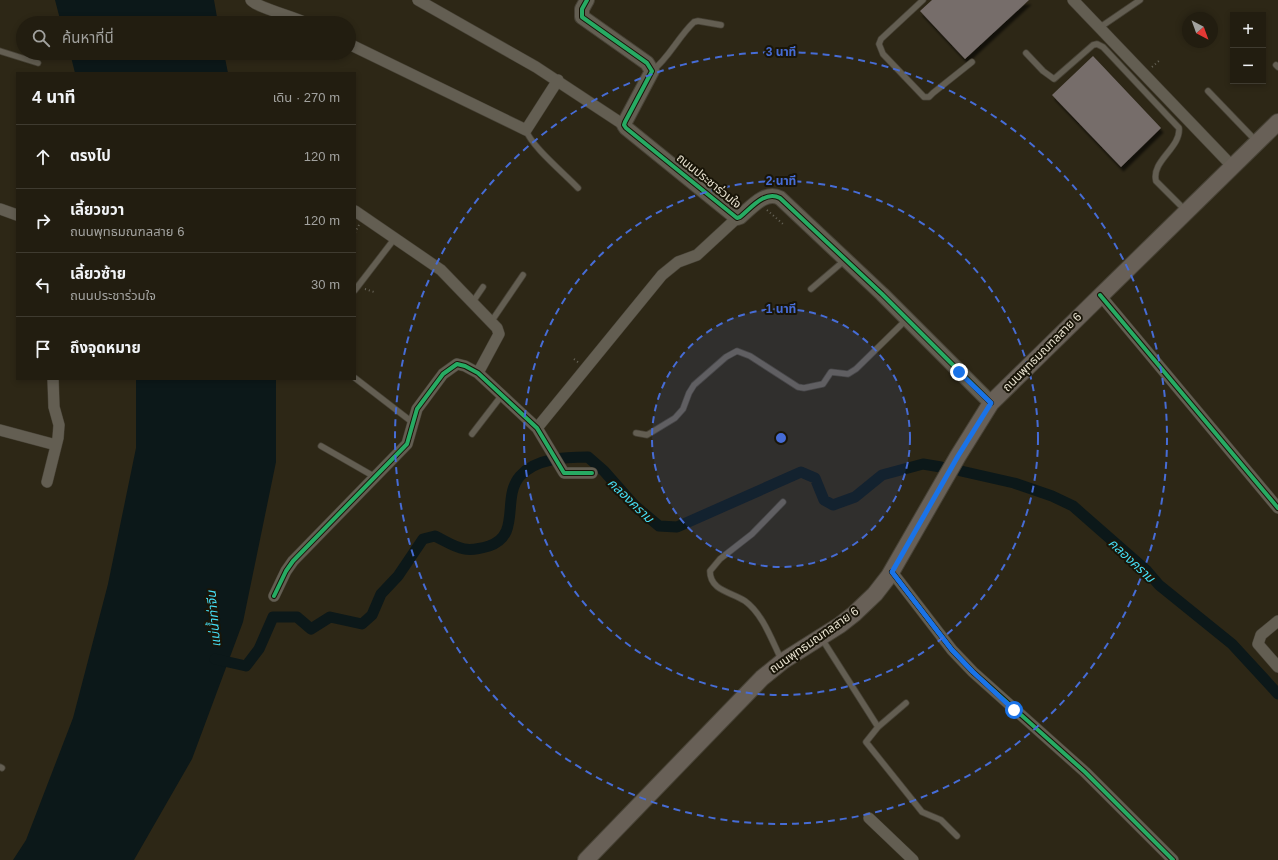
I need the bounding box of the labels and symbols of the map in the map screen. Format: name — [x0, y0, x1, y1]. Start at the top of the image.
north arrow — [1182, 12, 1218, 48]
text: 3 นาที — [766, 45, 796, 59]
street label: ถนนประชาร่วมใจ — [674, 151, 744, 211]
text: 2 นาที — [766, 174, 796, 188]
text: 1 นาที — [766, 302, 796, 316]
street label: ถนนพุทธมณฑลสาย 6 — [1000, 309, 1085, 394]
route end — [950, 363, 968, 381]
centre of rings — [774, 431, 788, 445]
water label: คลองคราม — [605, 475, 657, 526]
water label: คลองคราม — [1106, 535, 1159, 586]
water label: แม่น้ำท่าจีน — [201, 589, 223, 648]
street label: ถนนพุทธมณฑลสาย 6 — [767, 604, 862, 676]
route start — [1005, 701, 1023, 719]

